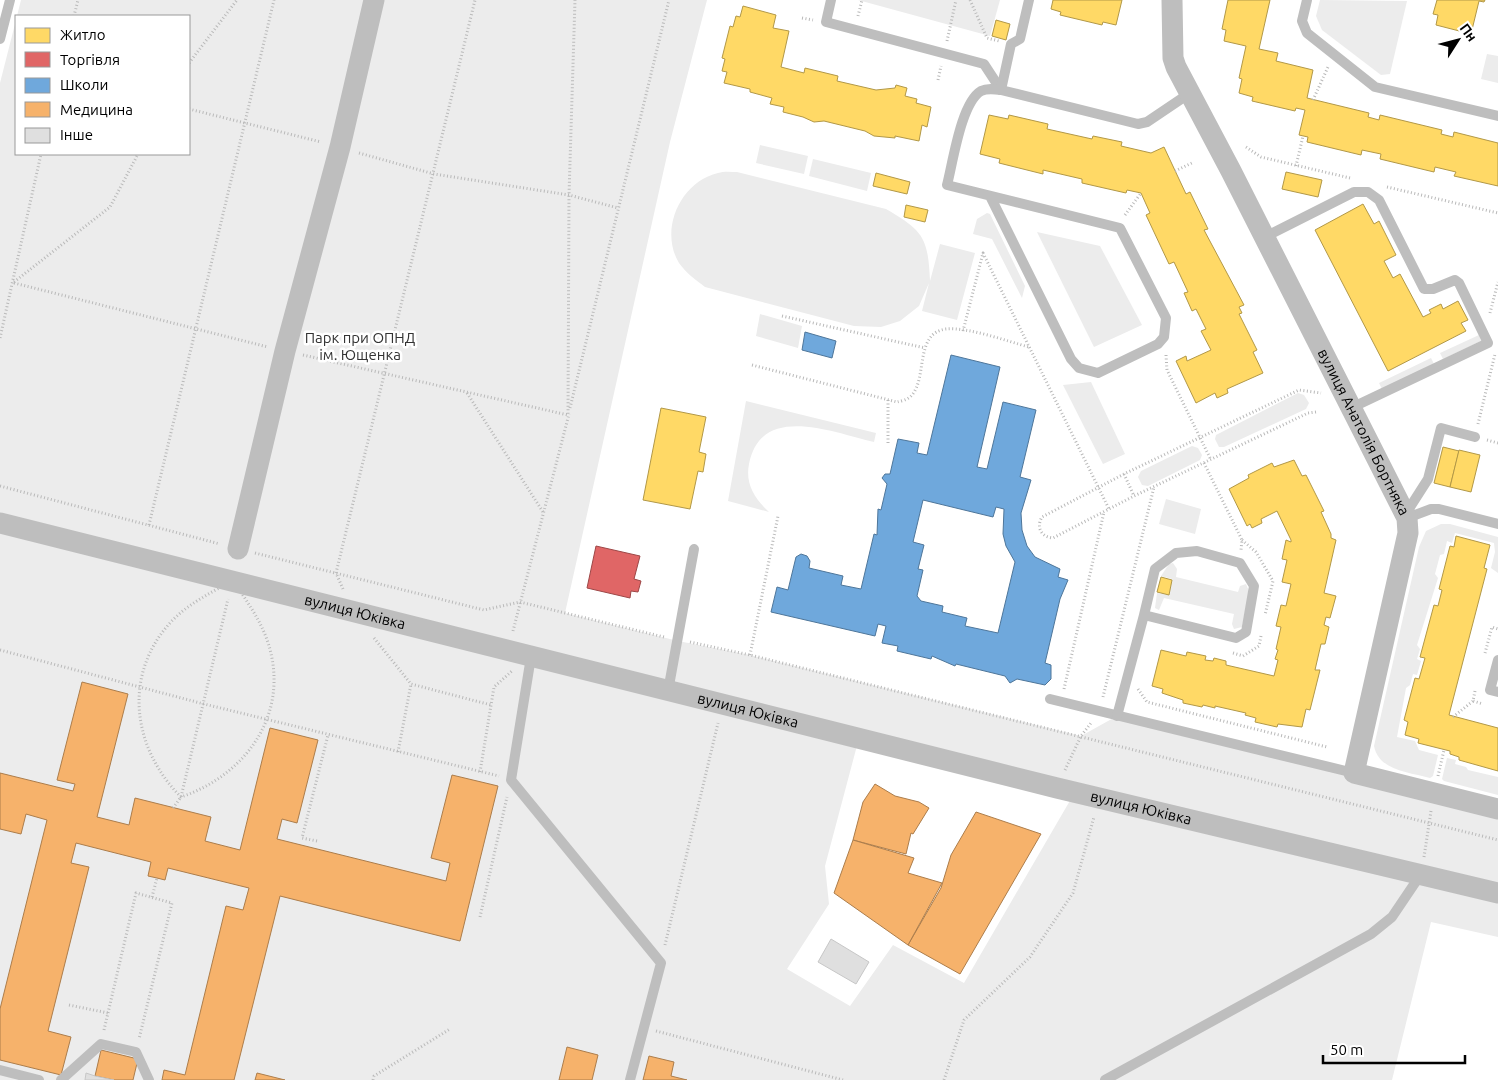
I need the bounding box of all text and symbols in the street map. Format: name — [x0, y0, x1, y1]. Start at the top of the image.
legend — [15, 15, 190, 155]
north arrow — [1433, 15, 1483, 65]
text: Пн — [1457, 20, 1480, 44]
text: Житло — [60, 26, 106, 43]
text: Торгівля — [60, 51, 120, 68]
text: Школи — [60, 76, 108, 93]
text: Медицина — [60, 101, 133, 118]
text: Інше — [60, 126, 93, 143]
park label: Парк при ОПНД ім. Ющенка — [305, 329, 415, 363]
street label: вулиця Анатолія Бортняка — [1315, 346, 1413, 518]
street label: вулиця Юківка — [303, 591, 407, 632]
street label: вулиця Юківка — [696, 689, 800, 731]
street label: вулиця Юківка — [1089, 787, 1193, 828]
scale bar — [1323, 1032, 1466, 1064]
text: 50 m — [1330, 1041, 1363, 1058]

